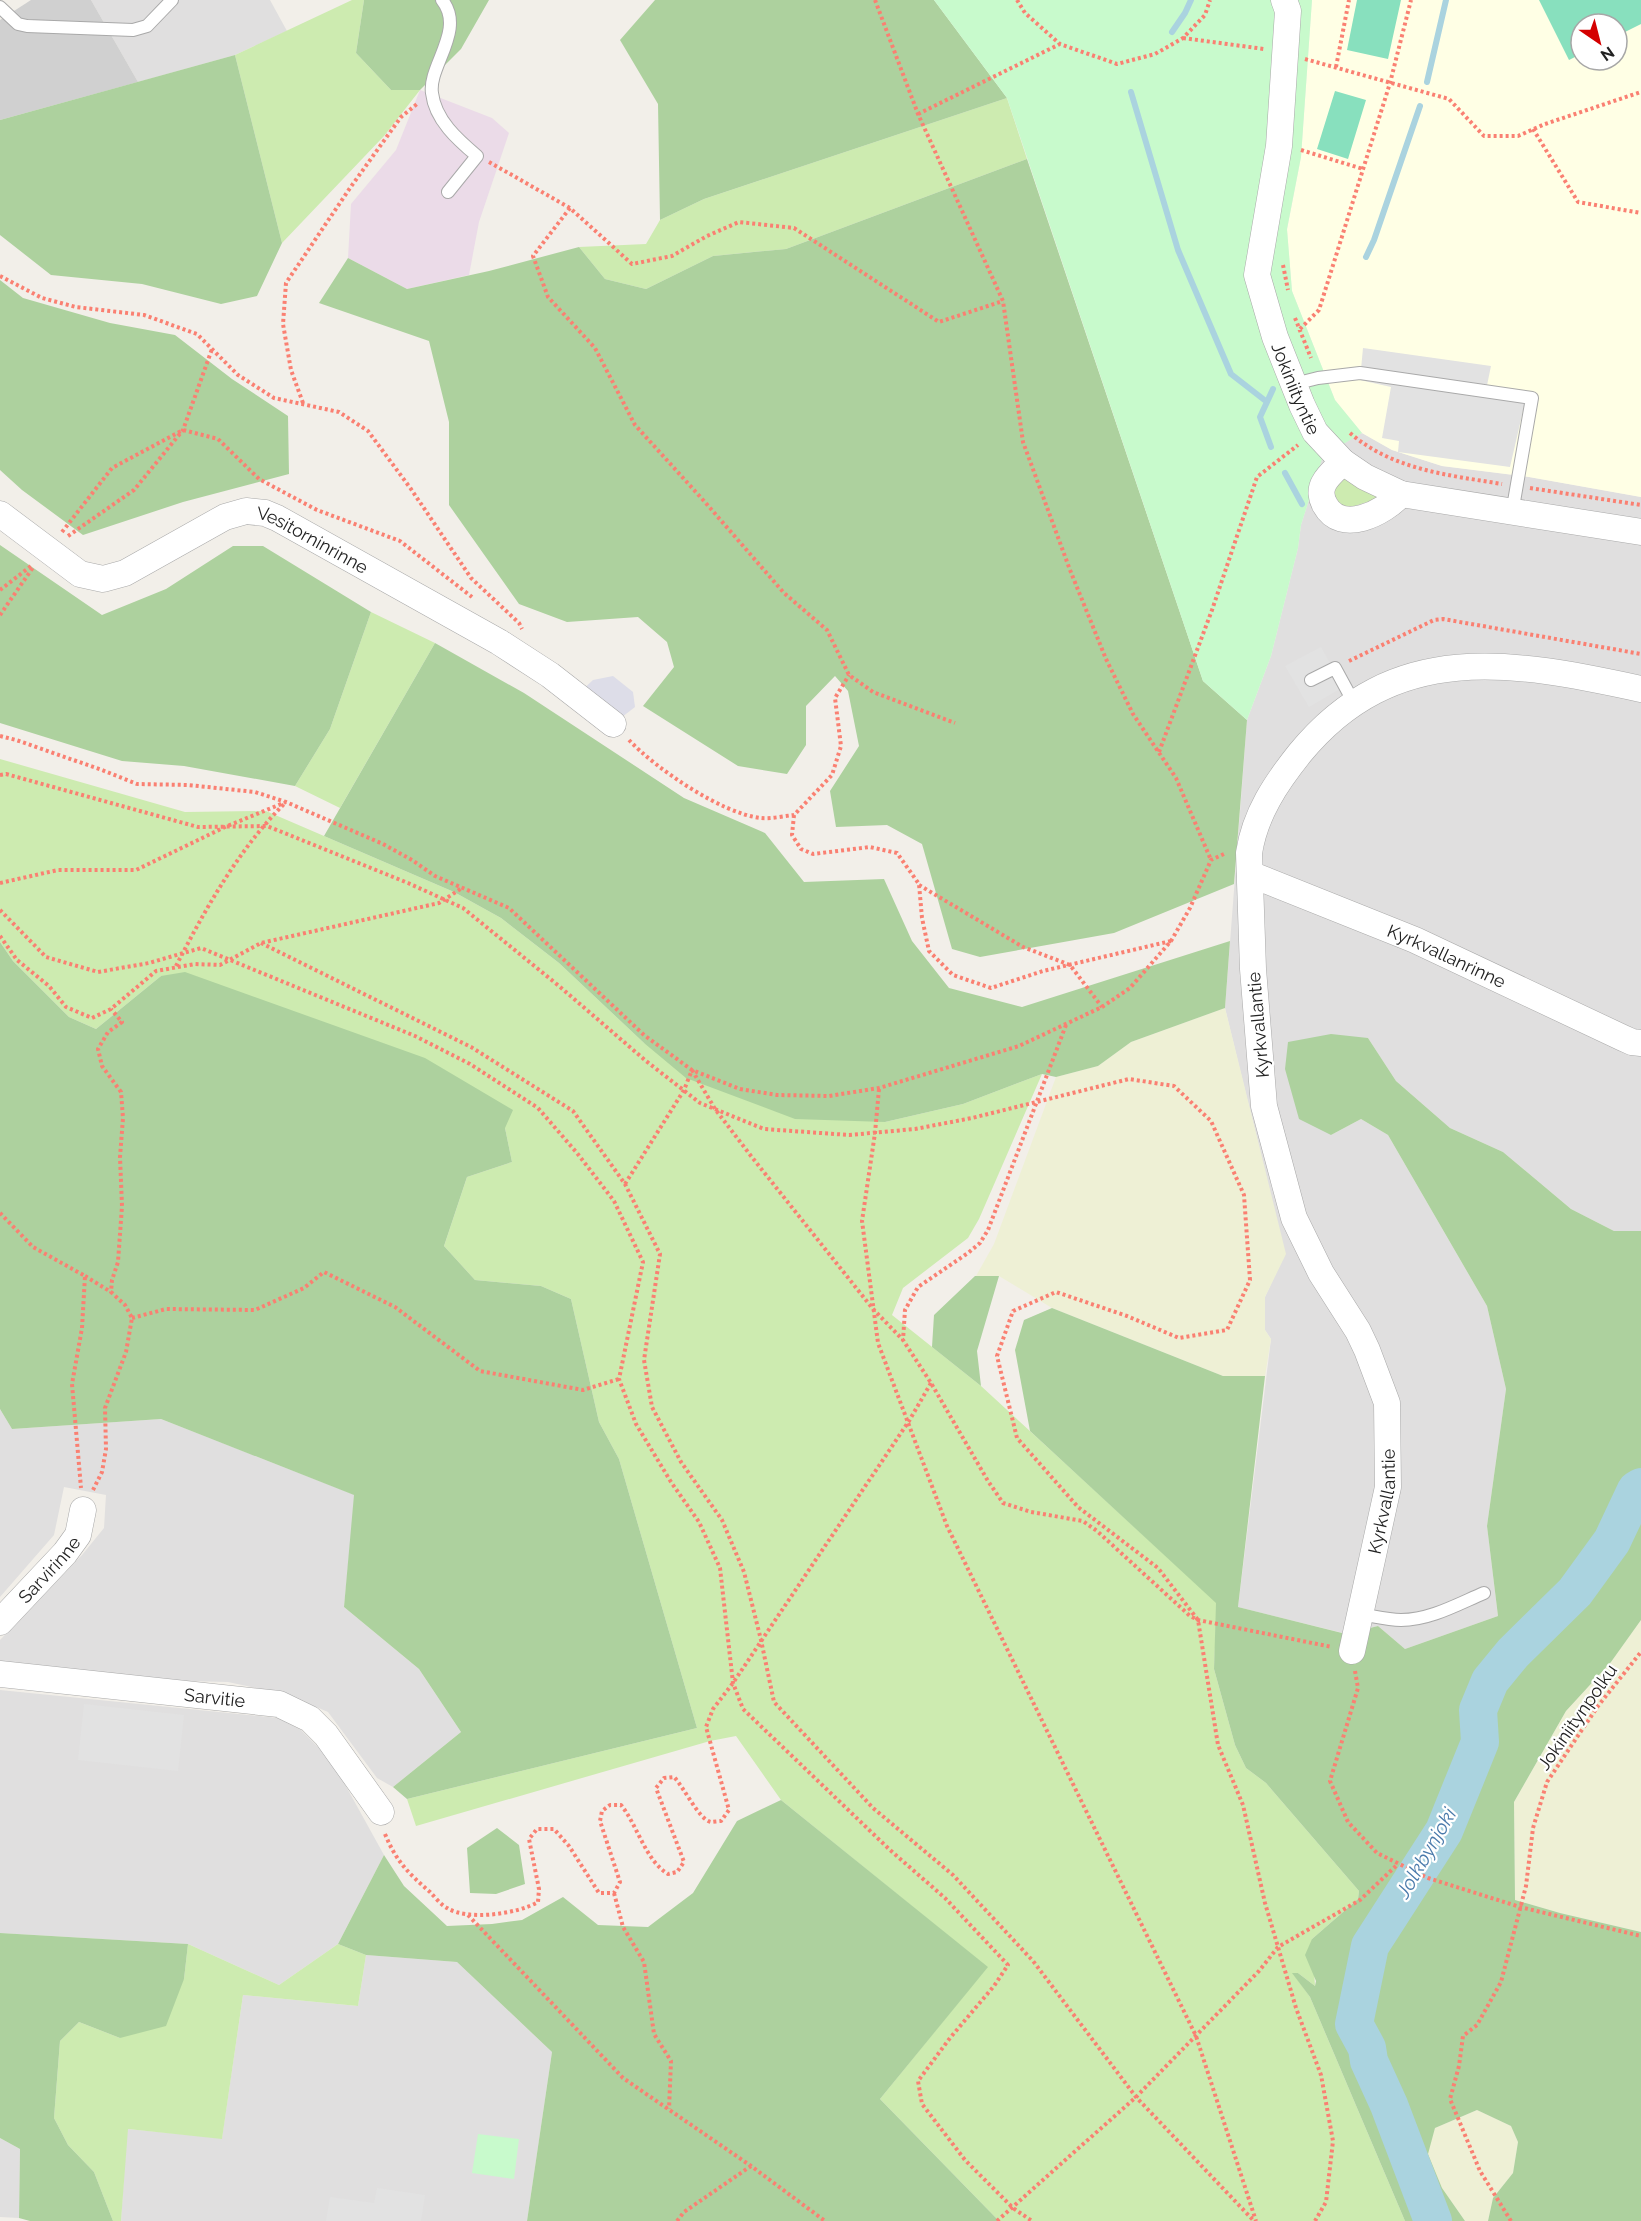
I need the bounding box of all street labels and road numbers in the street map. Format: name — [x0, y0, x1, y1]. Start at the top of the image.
street label: Jokiniityntie — [1268, 339, 1325, 438]
street label: Vesitorninrinne — [256, 502, 372, 578]
street label: Kyrkvallanrinne — [1385, 920, 1510, 992]
street label: Kyrkvallantie — [1243, 971, 1273, 1079]
street label: Kyrkvallantie — [1363, 1448, 1399, 1556]
street label: Sarvirinne — [13, 1532, 85, 1607]
street label: Jokiniitynpolku — [1533, 1660, 1621, 1774]
street label: Sarvitie — [183, 1683, 247, 1711]

